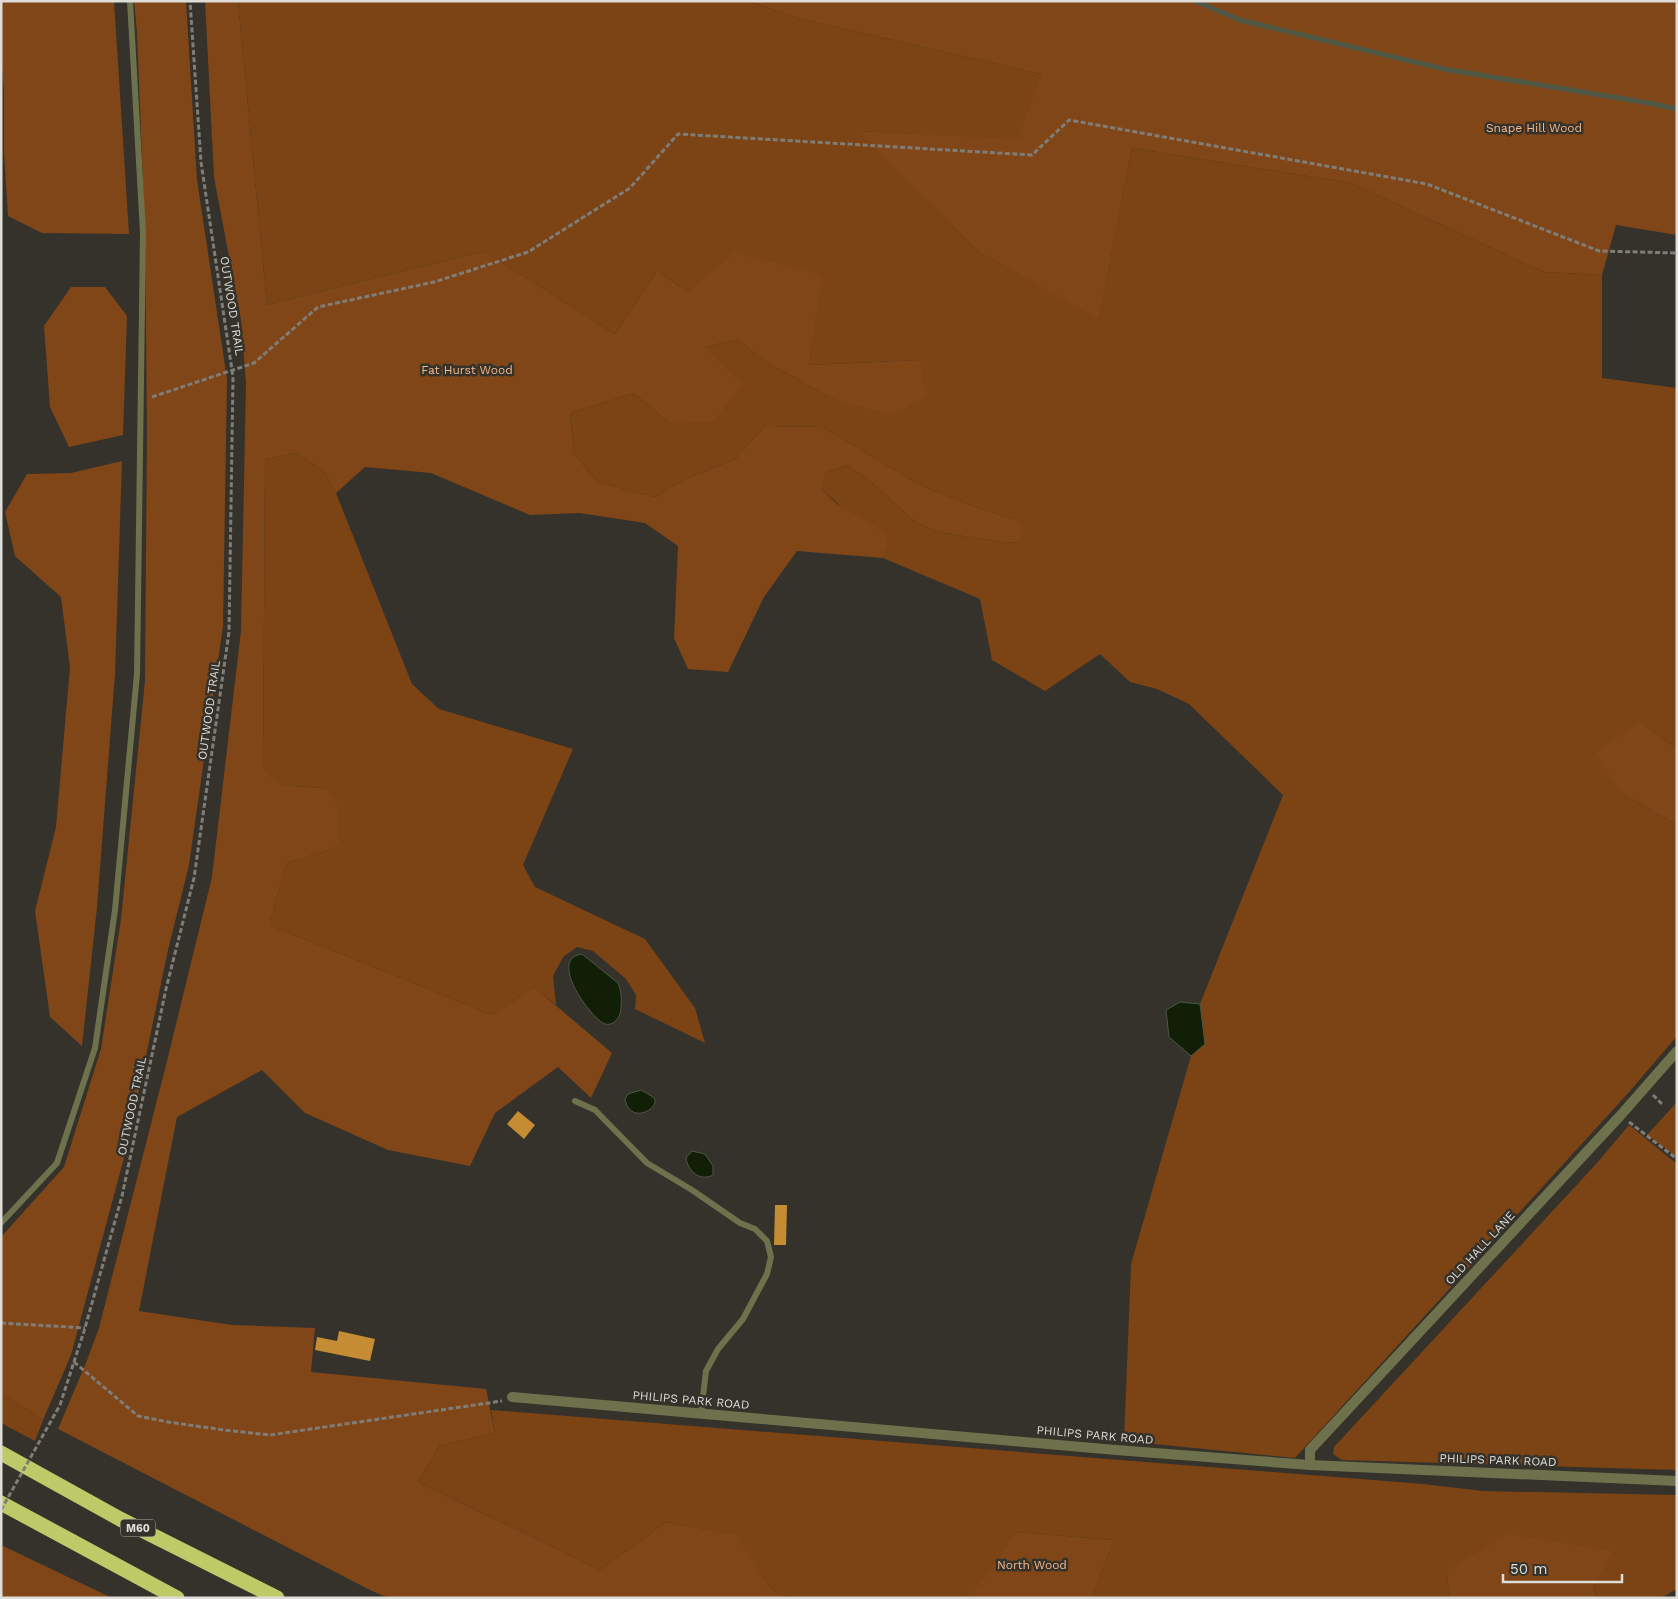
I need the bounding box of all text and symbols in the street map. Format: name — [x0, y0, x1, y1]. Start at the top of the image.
park label: Snape Hill Wood — [1486, 121, 1582, 135]
street label: OUTWOOD TRAIL — [217, 255, 247, 357]
park label: Fat Hurst Wood — [421, 363, 513, 377]
street label: OUTWOOD TRAIL — [195, 659, 223, 761]
street label: OUTWOOD TRAIL — [115, 1055, 149, 1157]
street label: OLD HALL LANE — [1442, 1208, 1518, 1288]
street label: PHILIPS PARK ROAD — [632, 1388, 750, 1412]
street label: PHILIPS PARK ROAD — [1036, 1423, 1154, 1447]
street label: PHILIPS PARK ROAD — [1439, 1451, 1557, 1469]
road number: M60 — [120, 1520, 156, 1536]
scale bar — [1503, 1552, 1622, 1584]
park label: North Wood — [997, 1558, 1067, 1572]
text: 50 m — [1510, 1560, 1547, 1578]

